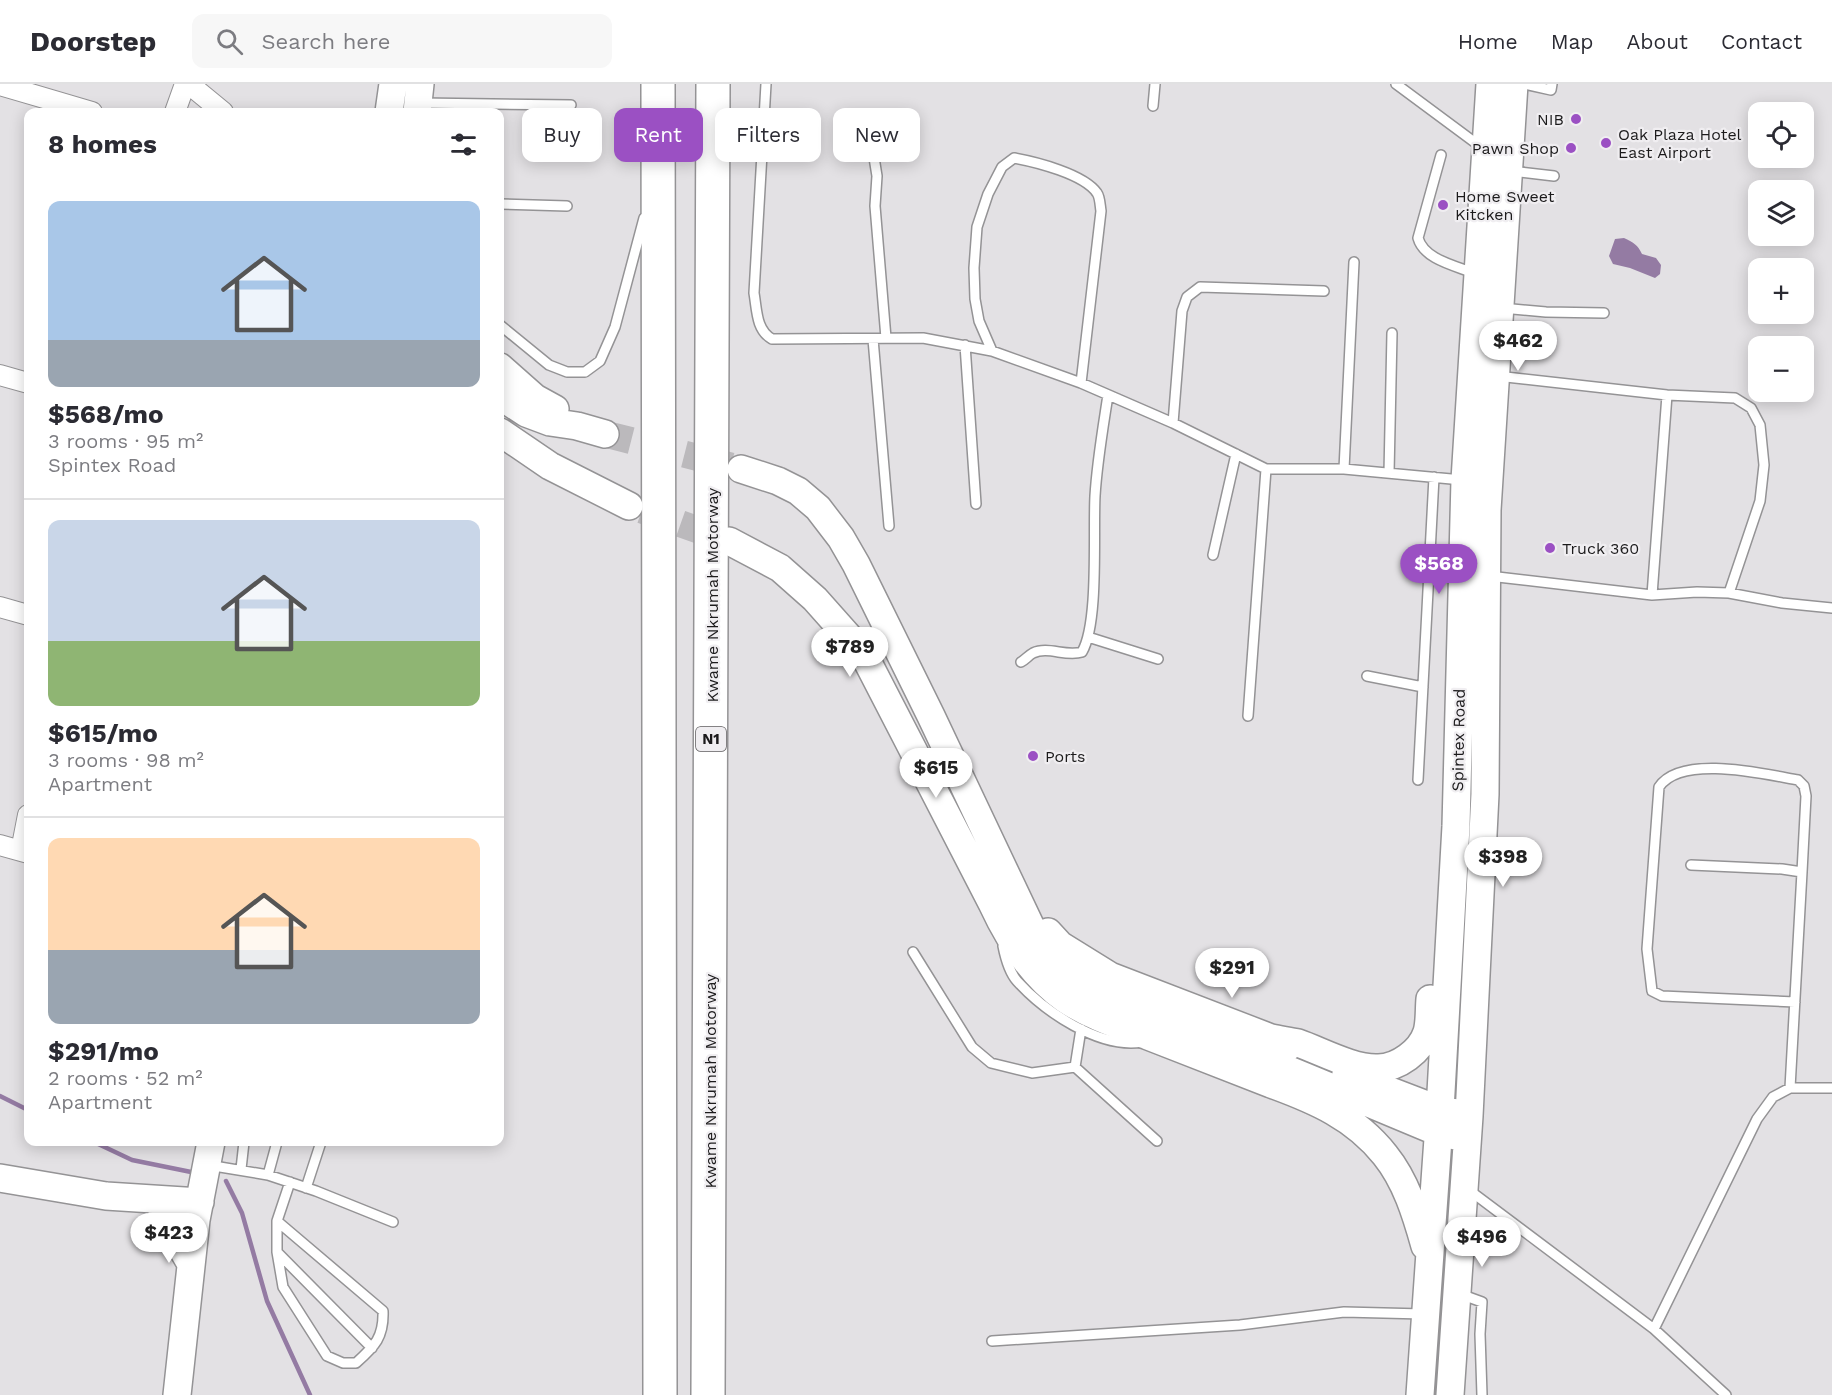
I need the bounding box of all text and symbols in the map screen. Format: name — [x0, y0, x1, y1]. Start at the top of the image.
search box — [192, 14, 612, 68]
text: Doorstep — [30, 25, 156, 58]
icon: search — [213, 25, 246, 58]
text: Search here — [261, 29, 390, 54]
text: Home — [1458, 29, 1518, 54]
text: Map — [1551, 29, 1594, 54]
text: About — [1627, 29, 1688, 54]
text: Contact — [1721, 29, 1802, 54]
map controls — [1748, 102, 1814, 402]
button: locate — [1748, 102, 1814, 168]
chip: Buy — [522, 108, 602, 162]
chip: Rent — [614, 108, 703, 162]
chip: Filters — [715, 108, 821, 162]
chip: New — [833, 108, 920, 162]
place label: NIB — [1537, 110, 1564, 129]
marker: NIB — [1569, 112, 1583, 126]
place label: Oak Plaza Hotel East Airport — [1618, 125, 1742, 162]
icon: filters — [447, 128, 480, 161]
text: 8 homes — [48, 129, 157, 159]
marker: Oak Plaza Hotel East Airport — [1599, 136, 1613, 150]
place label: Pawn Shop — [1472, 139, 1559, 158]
marker: Pawn Shop — [1564, 141, 1578, 155]
button: layers — [1748, 180, 1814, 246]
place label: Home Sweet Kitcken — [1455, 187, 1555, 224]
marker: Home Sweet Kitcken — [1436, 198, 1450, 212]
icon: home — [210, 240, 318, 348]
button: + — [1748, 258, 1814, 324]
pin: $462 — [1482, 321, 1554, 372]
text: $462 — [1493, 328, 1543, 352]
button: − — [1748, 336, 1814, 402]
text: $568/mo — [48, 399, 163, 429]
text: 3 rooms · 95 m² — [48, 429, 203, 453]
text: Spintex Road — [48, 453, 176, 477]
street label: Kwame Nkrumah Motorway — [703, 487, 722, 702]
place label: Truck 360 — [1562, 539, 1639, 558]
marker: Truck 360 — [1543, 541, 1557, 555]
pin: $568 — [1403, 544, 1475, 595]
text: $568 — [1414, 551, 1464, 575]
icon: home — [210, 559, 318, 667]
pin: $789 — [814, 627, 886, 678]
text: $789 — [825, 634, 875, 658]
street label: Spintex Road — [1448, 689, 1469, 791]
text: $615/mo — [48, 718, 158, 748]
road number: N1 — [696, 727, 726, 751]
place label: Ports — [1045, 747, 1085, 766]
text: 3 rooms · 98 m² — [48, 748, 204, 772]
pin: $615 — [900, 748, 972, 799]
marker: Ports — [1026, 749, 1040, 763]
text: $615 — [913, 755, 959, 779]
text: Apartment — [48, 772, 152, 796]
pin: $398 — [1467, 837, 1539, 888]
text: $398 — [1478, 844, 1528, 868]
icon: home — [210, 877, 318, 985]
pin: $291 — [1196, 948, 1268, 999]
text: $291 — [1209, 955, 1255, 979]
street label: Kwame Nkrumah Motorway — [701, 973, 720, 1188]
text: $291/mo — [48, 1036, 159, 1066]
text: 2 rooms · 52 m² — [48, 1066, 203, 1090]
text: Apartment — [48, 1090, 152, 1114]
pin: $423 — [133, 1213, 205, 1264]
pin: $496 — [1446, 1217, 1518, 1268]
text: $423 — [144, 1220, 194, 1244]
text: $496 — [1457, 1224, 1507, 1248]

